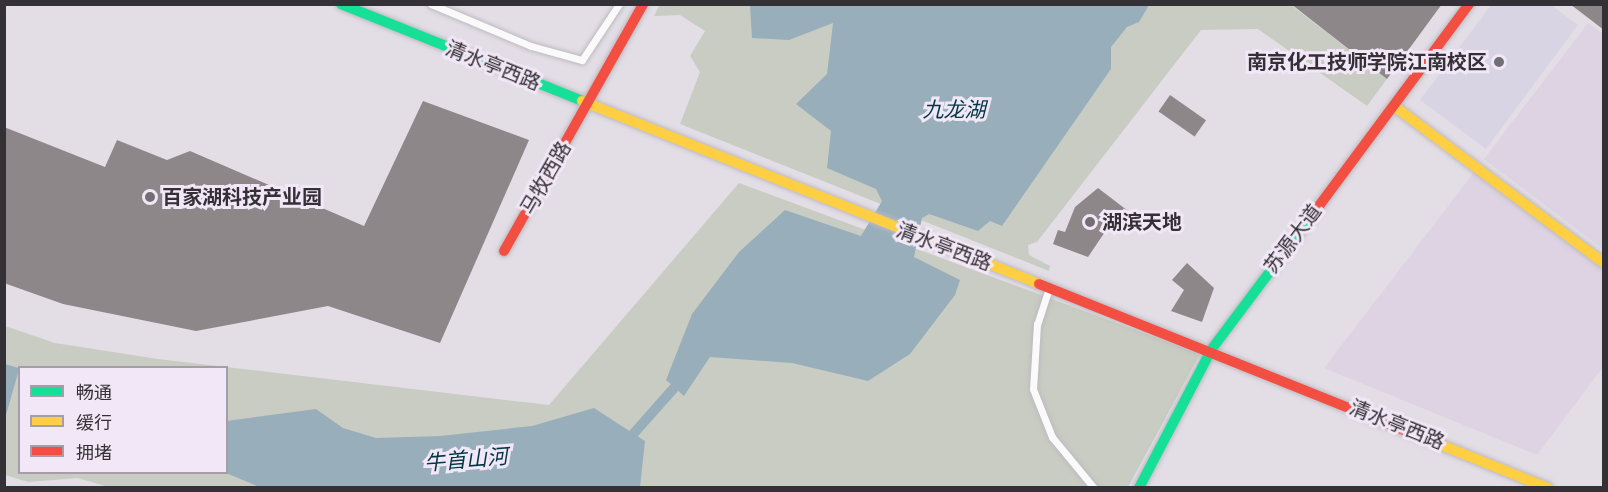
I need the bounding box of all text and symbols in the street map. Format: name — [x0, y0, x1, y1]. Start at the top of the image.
street label: 清水亭西路 — [442, 36, 544, 96]
place label: 南京化工技师学院江南校区 — [1247, 50, 1487, 74]
marker: 南京化工技师学院江南校区 — [1492, 55, 1506, 69]
water label: 九龙湖 — [923, 97, 985, 123]
street label: 马牧西路 — [516, 137, 576, 219]
place label: 百家湖科技产业园 — [162, 185, 322, 209]
marker: 百家湖科技产业园 — [143, 190, 157, 204]
street label: 苏源大道 — [1259, 200, 1327, 278]
place label: 湖滨天地 — [1102, 210, 1182, 234]
marker: 湖滨天地 — [1083, 215, 1097, 229]
street label: 清水亭西路 — [893, 218, 995, 276]
legend — [18, 366, 228, 474]
text: 畅通 — [76, 381, 112, 405]
street label: 清水亭西路 — [1346, 395, 1448, 455]
text: 缓行 — [76, 411, 112, 435]
text: 拥堵 — [76, 441, 112, 465]
water label: 牛首山河 — [423, 444, 509, 476]

